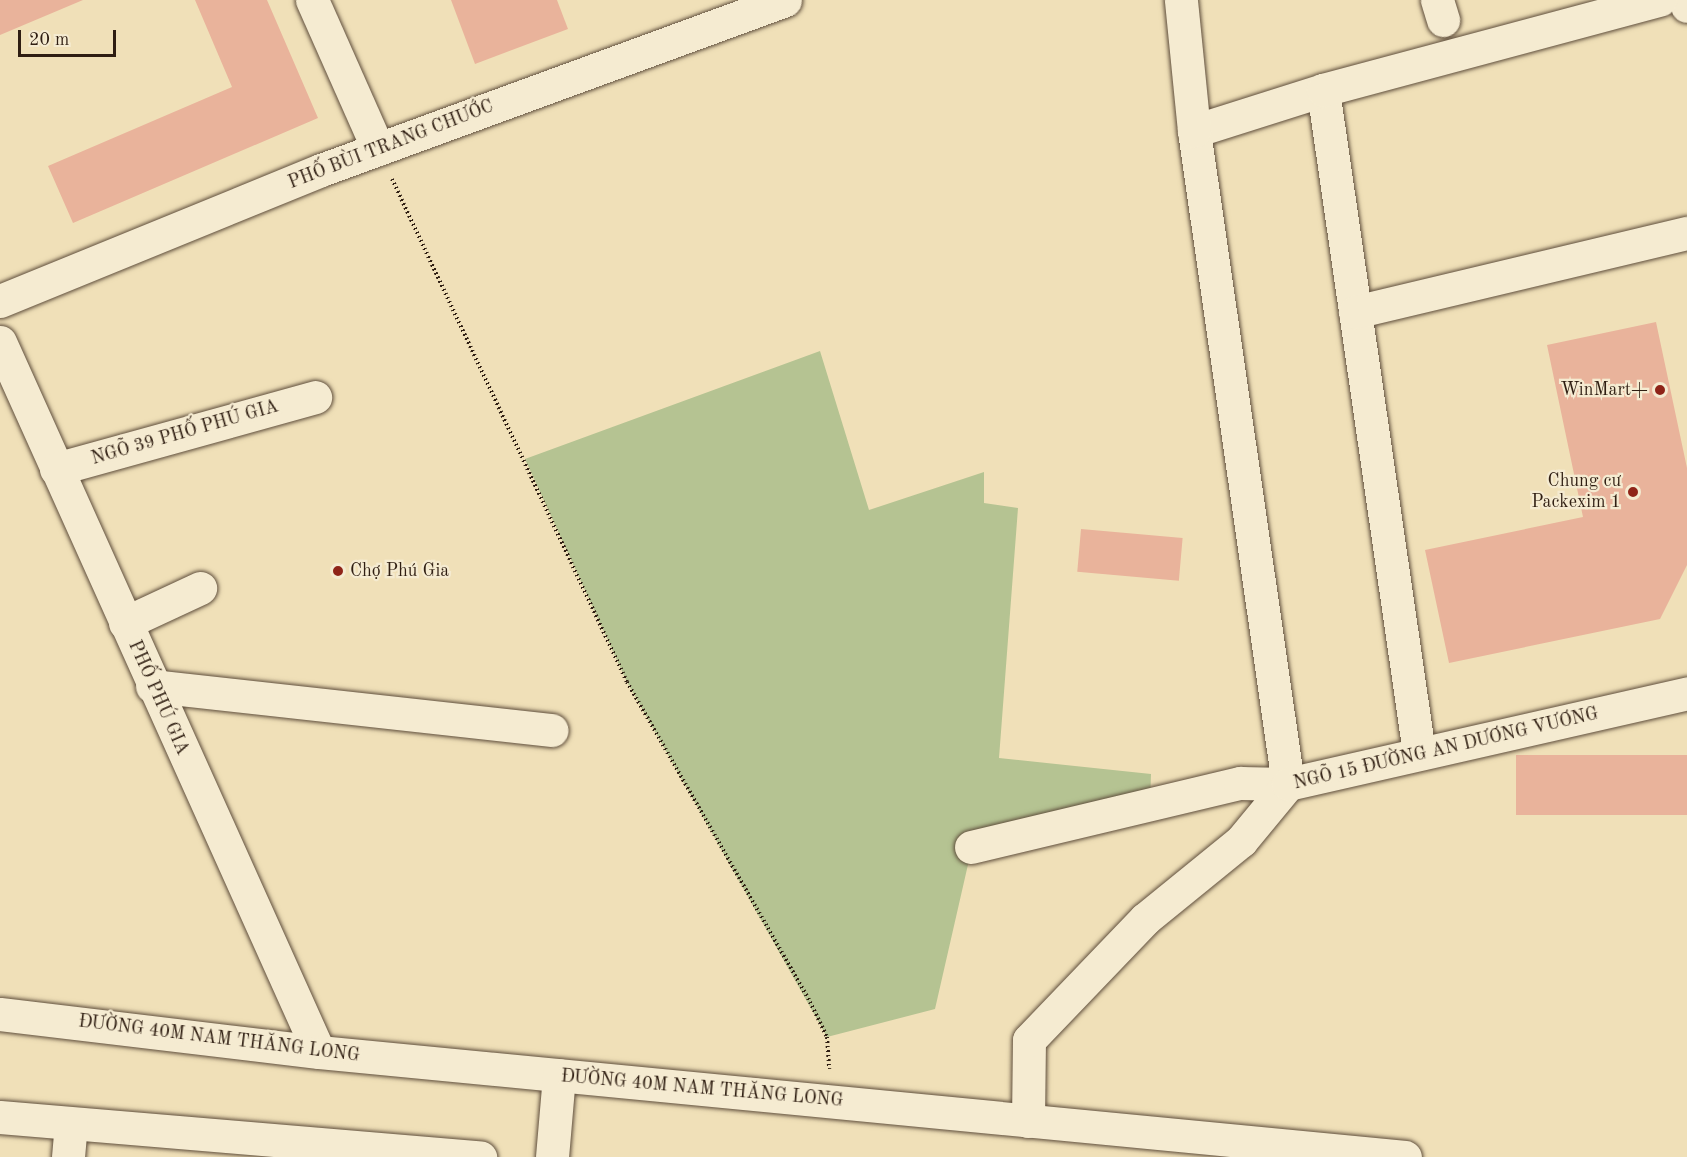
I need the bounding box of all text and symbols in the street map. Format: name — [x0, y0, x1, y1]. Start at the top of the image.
scale bar — [21, 18, 118, 56]
text: 20 m — [29, 31, 69, 49]
street label: PHỐ BÙI TRANG CHƯỚC — [285, 96, 497, 194]
place label: WinMart+ — [1560, 379, 1648, 401]
marker: WinMart+ — [1653, 383, 1667, 397]
street label: NGÕ 39 PHỐ PHÚ GIA — [89, 396, 281, 470]
place label: Chung cư Packexim 1 — [1531, 471, 1621, 514]
marker: Chung cư Packexim 1 — [1626, 485, 1640, 499]
place label: Chợ Phú Gia — [350, 560, 449, 582]
marker: Chợ Phú Gia — [331, 564, 345, 578]
street label: PHỐ PHÚ GIA — [123, 637, 193, 759]
street label: NGÕ 15 ĐƯỜNG AN DƯƠNG VƯƠNG — [1291, 703, 1601, 795]
street label: ĐƯỜNG 40M NAM THĂNG LONG — [77, 1011, 361, 1067]
street label: ĐƯỜNG 40M NAM THĂNG LONG — [560, 1066, 844, 1112]

